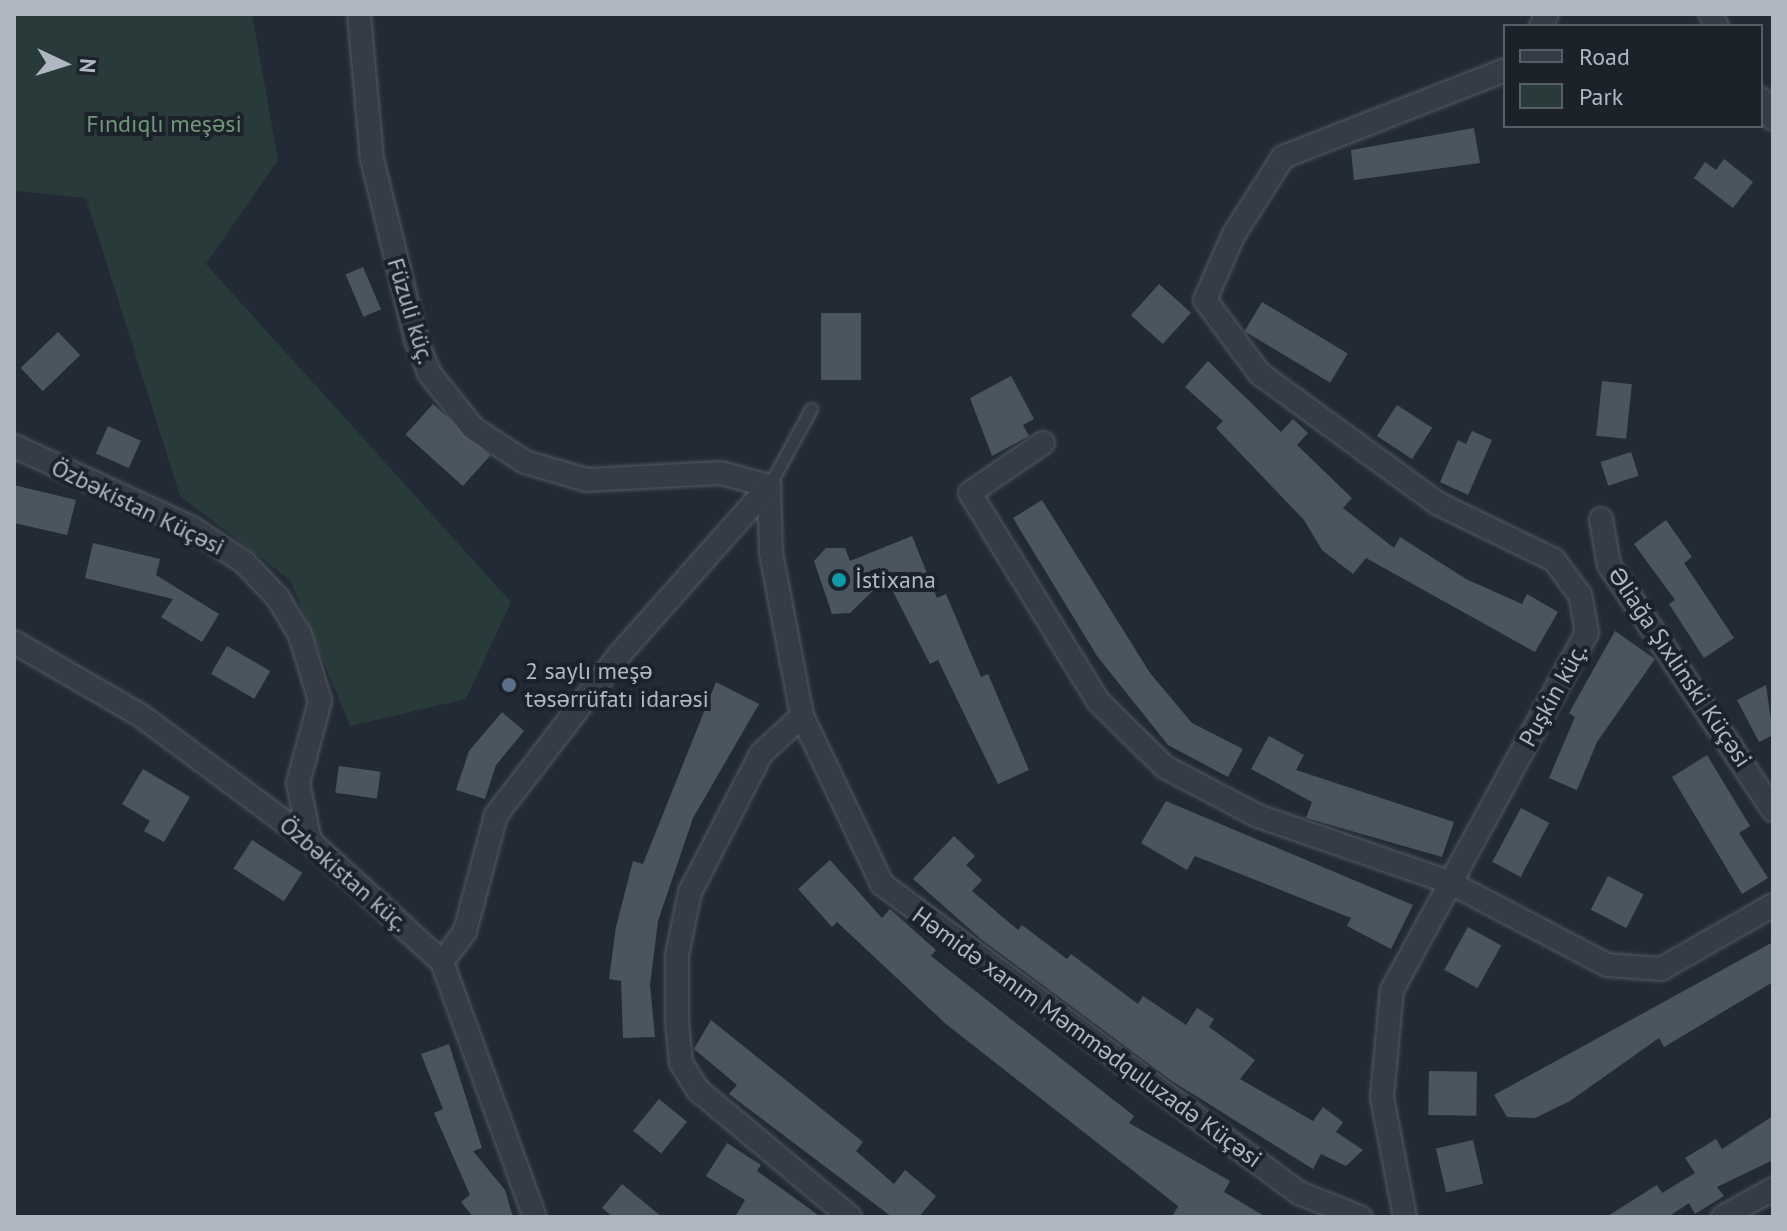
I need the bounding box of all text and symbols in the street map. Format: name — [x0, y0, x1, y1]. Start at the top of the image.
north arrow — [24, 24, 104, 104]
legend — [1503, 24, 1763, 128]
text: Road — [1579, 41, 1630, 72]
text: N — [73, 57, 102, 74]
text: Park — [1579, 81, 1623, 112]
park label: Fındıqlı meşəsi — [86, 110, 242, 138]
street label: Füzuli küç. — [381, 255, 441, 367]
street label: Özbəkistan Küçəsi — [47, 453, 229, 561]
street label: Əliağa Şıxlinski Küçəsi — [1602, 561, 1758, 773]
place label: İstixana — [855, 566, 936, 594]
marker: İstixana — [830, 571, 848, 589]
street label: Puşkin küç. — [1513, 638, 1593, 752]
place label: 2 saylı meşə təsərrüfatı idarəsi — [525, 657, 709, 713]
marker: 2 saylı meşə təsərrüfatı idarəsi — [500, 676, 518, 694]
street label: Özbəkistan küç. — [274, 810, 414, 938]
street label: Həmidə xanım Məmmədquluzadə Küçəsi — [907, 901, 1267, 1173]

